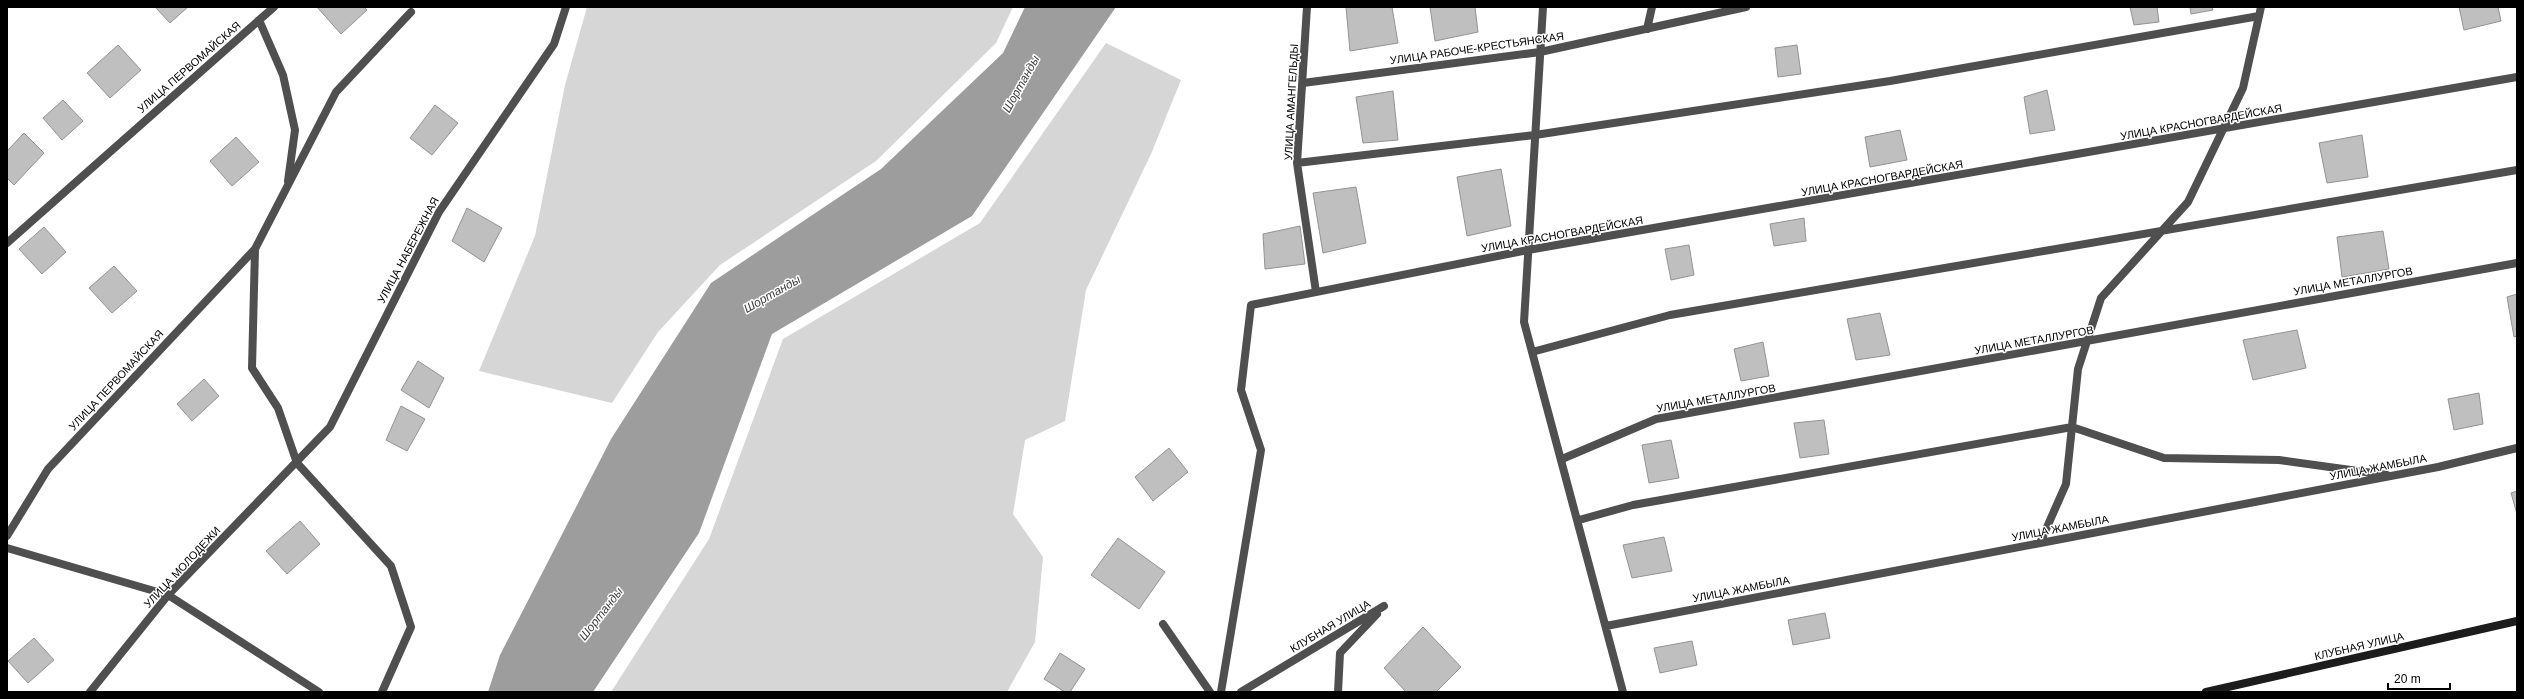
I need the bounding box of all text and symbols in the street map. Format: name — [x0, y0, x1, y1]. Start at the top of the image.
street label: УЛИЦА ПЕРВОМАЙСКАЯ — [135, 19, 243, 115]
street label: УЛИЦА РАБОЧЕ-КРЕСТЬЯНСКАЯ — [1389, 30, 1565, 66]
street label: УЛИЦА АМАНГЕЛЬДЫ — [1282, 43, 1300, 161]
water label: Шортанды — [1000, 53, 1042, 115]
street label: УЛИЦА КРАСНОГВАРДЕЙСКАЯ — [2119, 102, 2283, 142]
street label: УЛИЦА КРАСНОГВАРДЕЙСКАЯ — [1800, 158, 1964, 198]
street label: УЛИЦА НАБЕРЕЖНАЯ — [375, 195, 441, 305]
street label: УЛИЦА КРАСНОГВАРДЕЙСКАЯ — [1480, 214, 1644, 254]
street label: УЛИЦА МЕТАЛЛУРГОВ — [2293, 265, 2413, 297]
water label: Шортанды — [741, 272, 803, 316]
street label: УЛИЦА МЕТАЛЛУРГОВ — [1974, 324, 2094, 356]
street label: УЛИЦА ПЕРВОМАЙСКАЯ — [66, 327, 166, 433]
street label: УЛИЦА МЕТАЛЛУРГОВ — [1656, 382, 1776, 414]
street label: УЛИЦА ЖАМБЫЛА — [2329, 452, 2428, 482]
street label: УЛИЦА ЖАМБЫЛА — [2011, 513, 2110, 543]
street label: УЛИЦА МОЛОДЕЖИ — [141, 524, 223, 610]
street label: УЛИЦА ЖАМБЫЛА — [1692, 574, 1791, 604]
water label: Шортанды — [576, 585, 626, 643]
street label: КЛУБНАЯ УЛИЦА — [1288, 597, 1373, 655]
street label: КЛУБНАЯ УЛИЦА — [2313, 630, 2405, 662]
scale bar — [2388, 665, 2450, 691]
text: 20 m — [2394, 672, 2421, 686]

